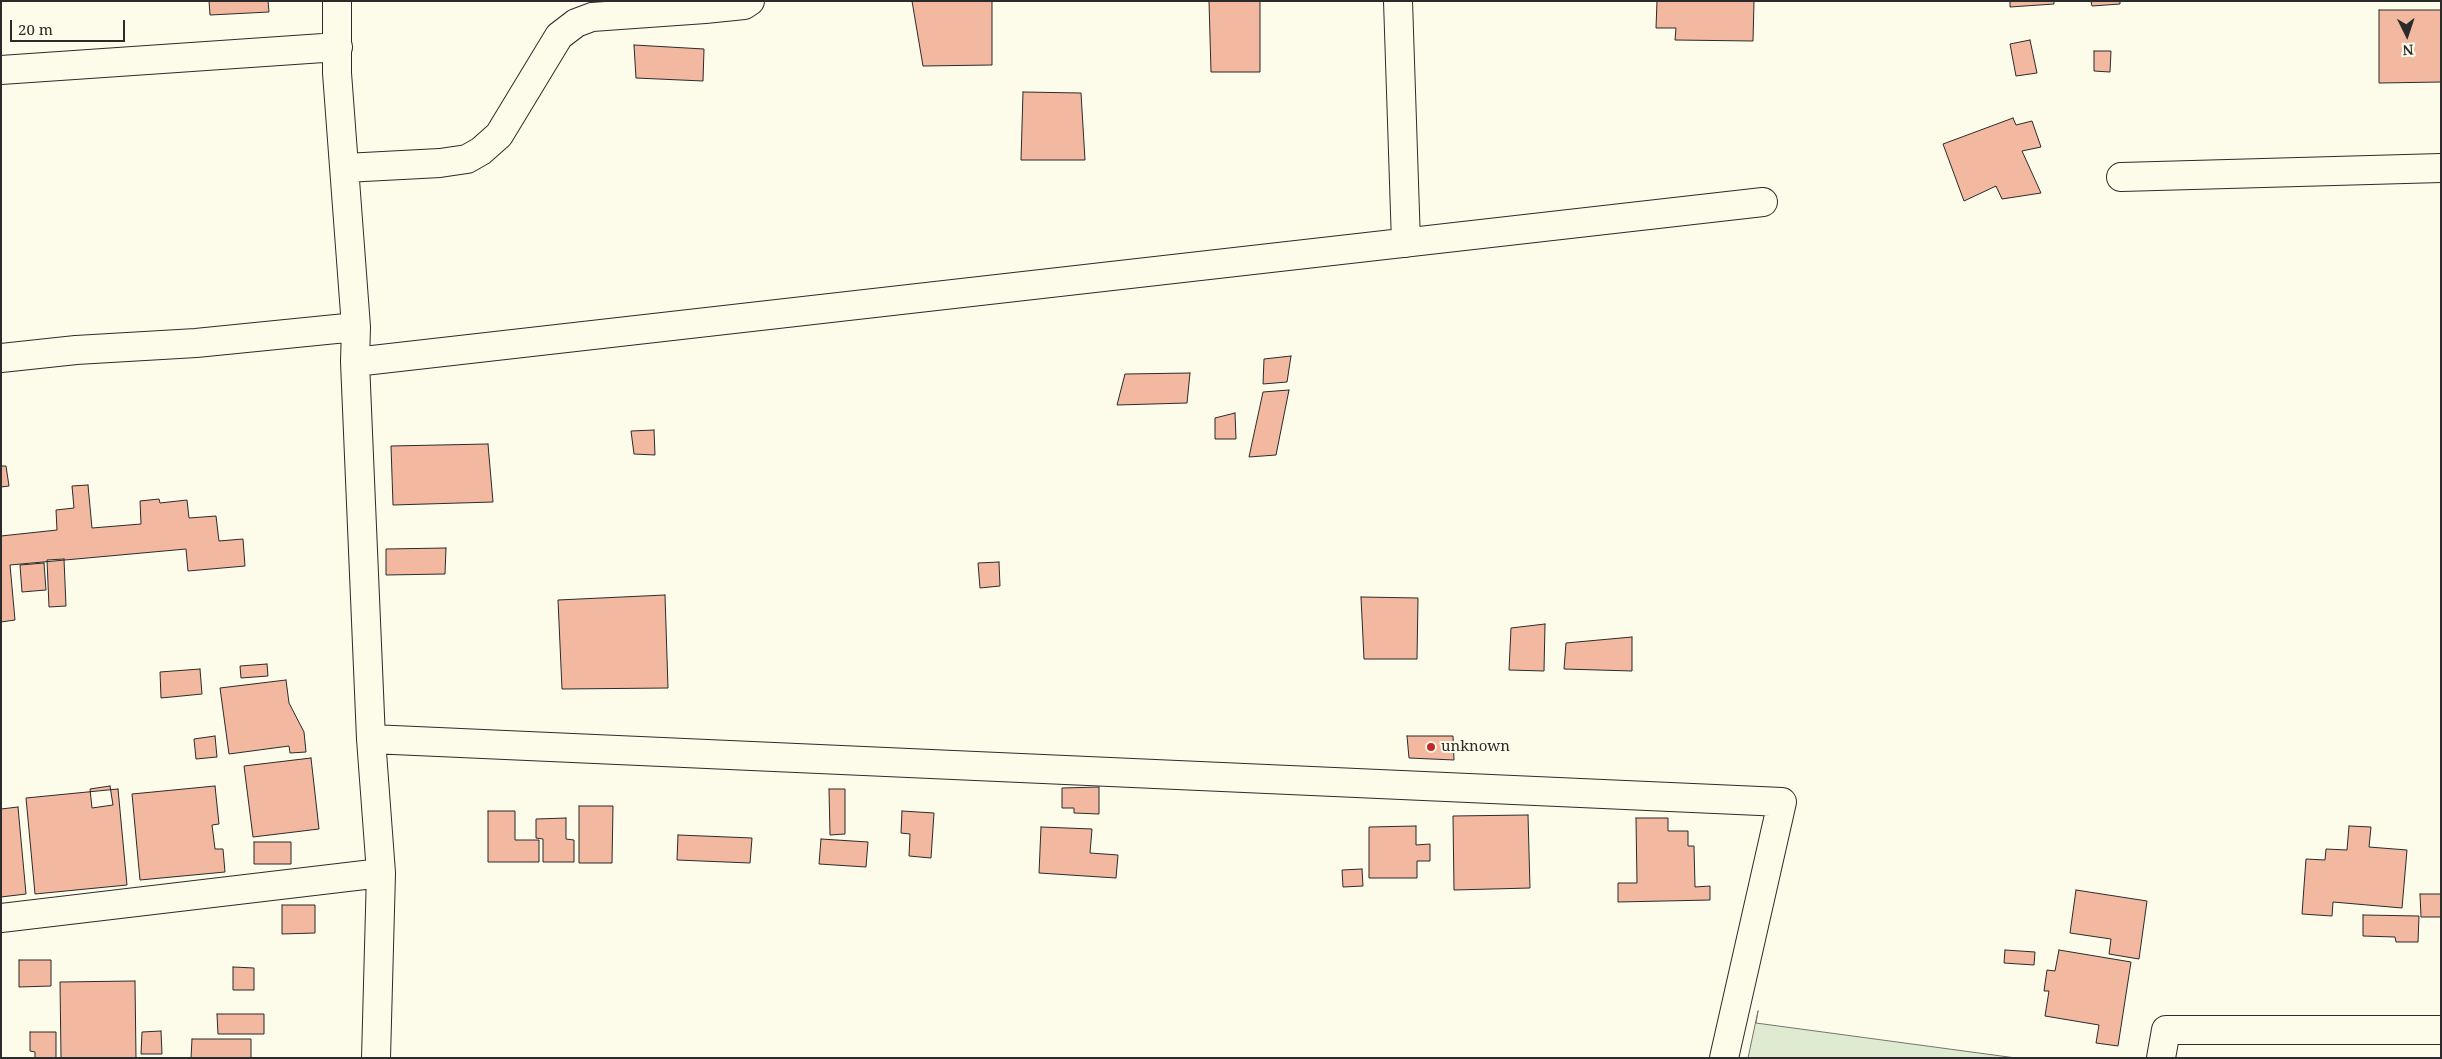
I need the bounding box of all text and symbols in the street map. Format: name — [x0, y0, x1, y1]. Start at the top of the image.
scale bar — [12, 10, 128, 42]
north arrow — [2382, 10, 2432, 60]
text: 20 m — [18, 19, 53, 39]
text: N — [2402, 41, 2414, 60]
place label: unknown — [1441, 738, 1510, 756]
marker: unknown — [1425, 741, 1437, 753]

